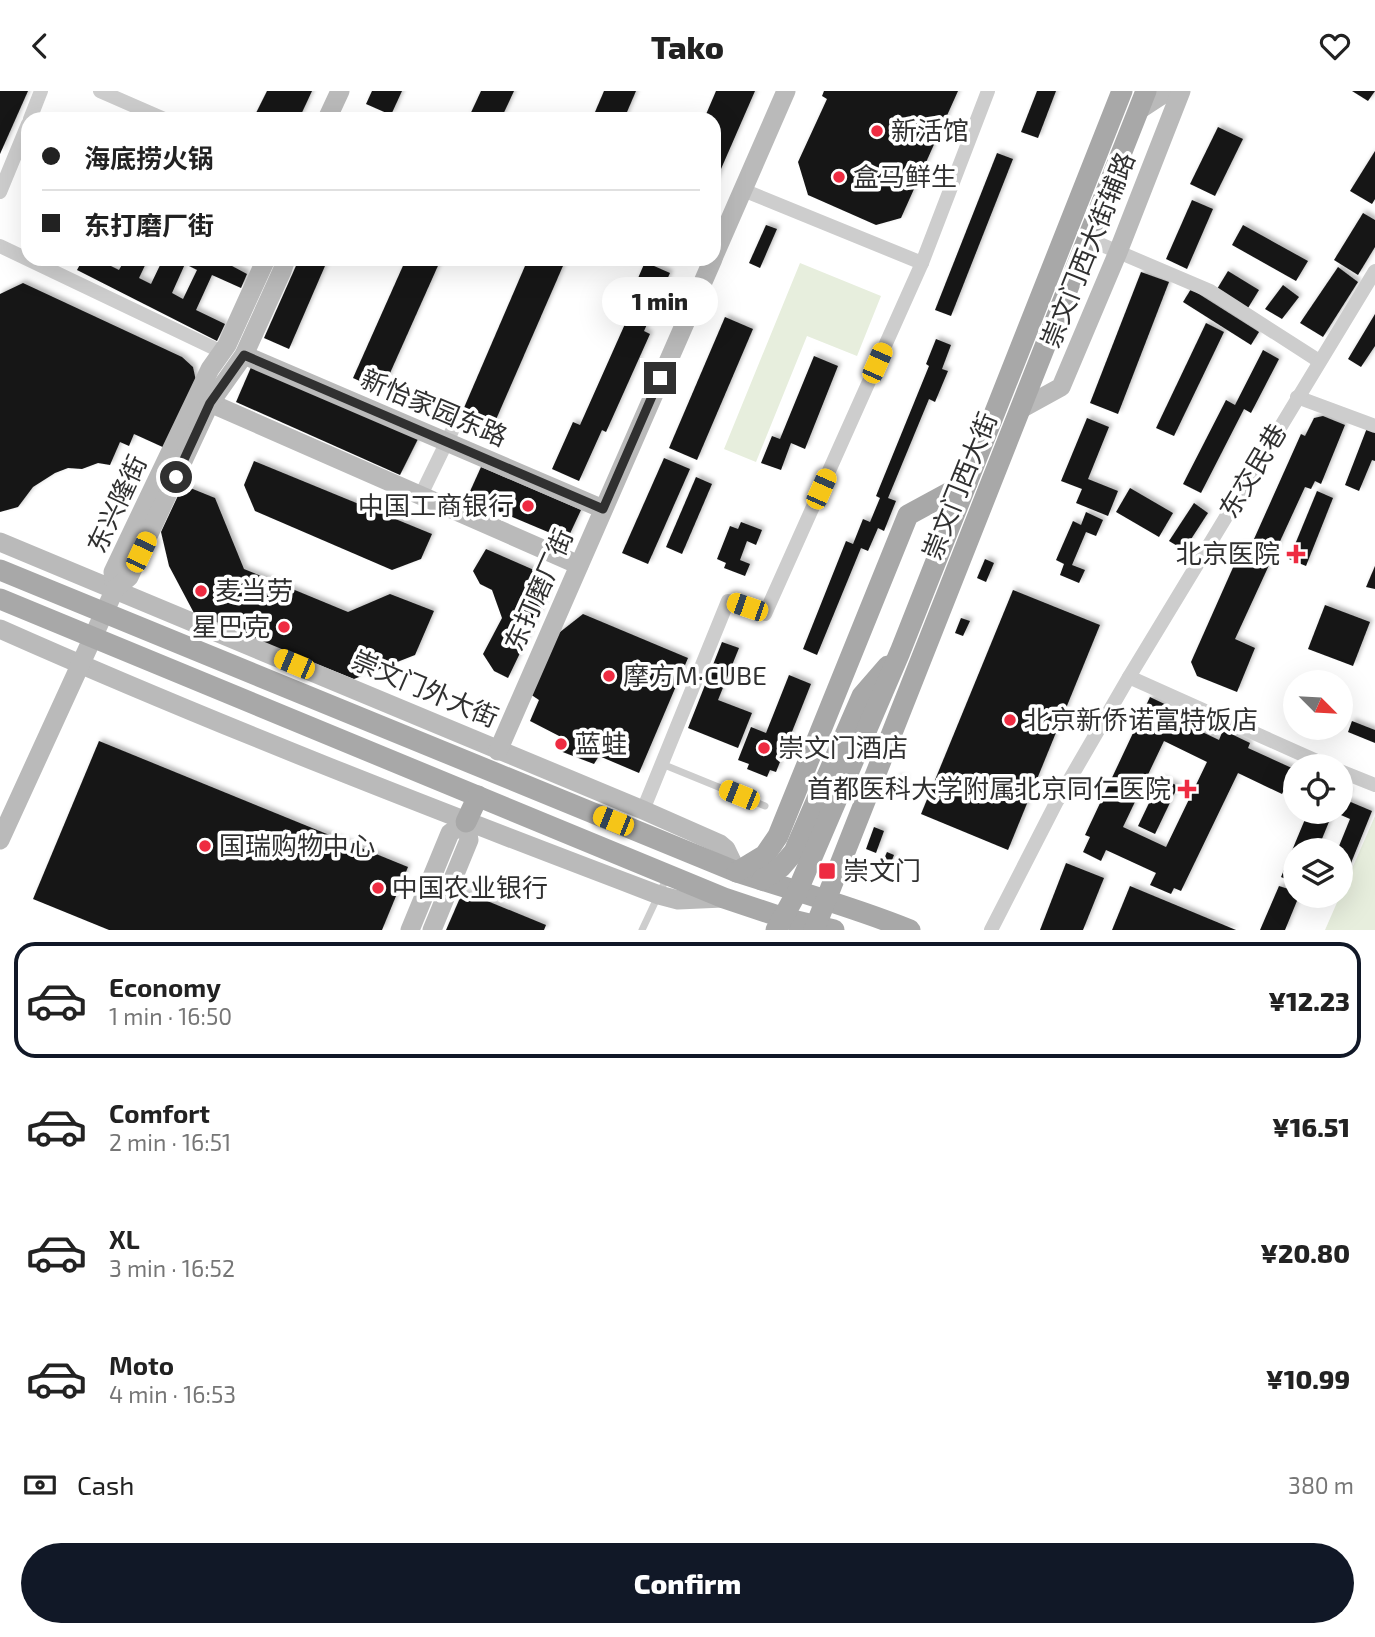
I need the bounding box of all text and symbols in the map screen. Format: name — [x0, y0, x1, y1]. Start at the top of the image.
icon: back — [21, 27, 59, 65]
text: Tako — [651, 27, 724, 65]
icon: heart — [1316, 27, 1354, 65]
place label: 新活馆 — [891, 114, 969, 145]
marker: 新活馆 — [869, 123, 885, 139]
text: 海底捞火锅 — [84, 142, 214, 173]
street label: 崇文门西大街辅路 — [1033, 147, 1140, 352]
place label: 盒马鲜生 — [853, 160, 957, 191]
marker: 盒马鲜生 — [831, 169, 847, 185]
text: 东打磨厂街 — [84, 209, 214, 240]
callout: 1 min — [602, 277, 718, 325]
text: 1 min — [632, 287, 688, 315]
car — [859, 340, 896, 386]
street label: 新怡家园东路 — [357, 362, 512, 451]
route end — [644, 362, 676, 394]
street label: 崇文门西大街 — [915, 407, 1002, 564]
street label: 东交民巷 — [1212, 418, 1292, 523]
street label: 东兴隆街 — [80, 450, 152, 557]
route start — [160, 461, 192, 493]
car — [803, 466, 840, 512]
place label: 中国工商银行 — [358, 489, 514, 520]
marker: 中国工商银行 — [520, 498, 536, 514]
street label: 东打磨厂街 — [497, 524, 578, 655]
car — [123, 529, 160, 575]
place label: 北京医院 — [1176, 537, 1280, 568]
marker: 北京医院 — [1286, 544, 1306, 564]
place label: 麦当劳 — [215, 574, 293, 605]
marker: 麦当劳 — [193, 583, 209, 599]
car — [724, 590, 771, 624]
place label: 星巴克 — [192, 610, 270, 641]
marker: 星巴克 — [276, 619, 292, 635]
street label: 崇文门外大街 — [348, 643, 503, 732]
car — [271, 646, 318, 682]
place label: 摩方M·CUBE — [623, 659, 767, 690]
marker: 摩方M·CUBE — [601, 668, 617, 684]
north arrow — [1283, 670, 1353, 740]
map controls — [1283, 670, 1353, 908]
place label: 北京新侨诺富特饭店 — [1024, 703, 1258, 734]
marker: 北京新侨诺富特饭店 — [1002, 712, 1018, 728]
place label: 蓝蛙 — [575, 727, 627, 758]
place label: 崇文门酒店 — [778, 731, 908, 762]
marker: 蓝蛙 — [553, 736, 569, 752]
marker: 崇文门酒店 — [756, 740, 772, 756]
button: locate — [1283, 754, 1353, 824]
place label: 首都医科大学附属北京同仁医院 — [807, 772, 1171, 803]
car — [716, 777, 763, 813]
marker: 首都医科大学附属北京同仁医院 — [1177, 779, 1197, 799]
car — [590, 803, 637, 839]
place label: 国瑞购物中心 — [219, 829, 375, 860]
marker: 国瑞购物中心 — [197, 838, 213, 854]
button: layers — [1283, 838, 1353, 908]
place label: 崇文门 — [843, 854, 921, 885]
marker: 崇文门 — [817, 861, 837, 881]
place label: 中国农业银行 — [392, 871, 548, 902]
marker: 中国农业银行 — [370, 880, 386, 896]
icon: car — [25, 969, 88, 1032]
text: Economy — [109, 971, 221, 1002]
text: ¥12.23 — [1268, 985, 1350, 1016]
text: 1 min · 16:50 — [109, 1002, 232, 1030]
icon: car — [25, 1095, 88, 1158]
text: Comfort — [109, 1097, 210, 1128]
text: ¥16.51 — [1272, 1111, 1350, 1142]
text: 2 min · 16:51 — [109, 1128, 231, 1156]
icon: car — [25, 1221, 88, 1284]
text: XL — [109, 1223, 140, 1254]
text: ¥20.80 — [1260, 1237, 1350, 1268]
text: 3 min · 16:52 — [109, 1254, 235, 1282]
icon: car — [25, 1347, 88, 1410]
text: Moto — [109, 1349, 174, 1380]
text: ¥10.99 — [1266, 1363, 1350, 1394]
text: 4 min · 16:53 — [109, 1380, 236, 1408]
icon: cash — [21, 1466, 59, 1504]
text: Cash — [77, 1469, 134, 1500]
text: 380 m — [1288, 1471, 1354, 1499]
button: Confirm — [21, 1543, 1354, 1623]

